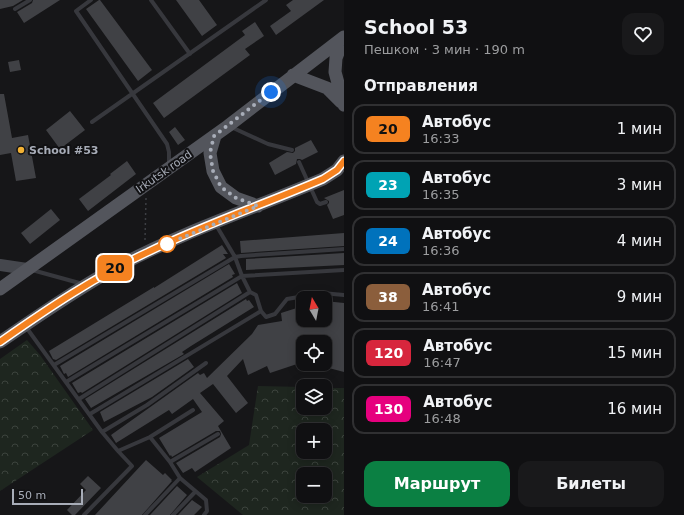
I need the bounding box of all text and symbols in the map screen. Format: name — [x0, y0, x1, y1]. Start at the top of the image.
button: heart — [622, 13, 664, 55]
text: School 53 — [364, 16, 468, 38]
text: Пешком · 3 мин · 190 m — [364, 42, 525, 57]
text: Отправления — [364, 77, 478, 95]
your location — [261, 82, 281, 102]
text: Автобус — [422, 113, 491, 131]
text: 1 мин — [617, 120, 662, 138]
text: 20 — [378, 121, 398, 137]
text: 16:33 — [422, 131, 459, 146]
place label: School #53 — [29, 144, 99, 157]
marker: School #53 — [16, 145, 26, 155]
street label: Irkutsk road — [133, 148, 195, 196]
text: Автобус — [422, 169, 491, 187]
text: 3 мин — [617, 176, 662, 194]
text: 23 — [378, 177, 398, 193]
text: 16:35 — [422, 187, 459, 202]
text: Автобус — [422, 225, 491, 243]
text: 4 мин — [617, 232, 662, 250]
text: 24 — [378, 233, 398, 249]
unlabelled marker — [158, 235, 176, 253]
text: 16:36 — [422, 243, 459, 258]
line badge: 20 — [97, 255, 133, 281]
text: 20 — [105, 260, 125, 276]
text: Автобус — [422, 281, 491, 299]
text: 9 мин — [617, 288, 662, 306]
text: 38 — [378, 289, 398, 305]
north arrow — [296, 291, 332, 327]
map controls — [296, 291, 332, 503]
text: 16:41 — [422, 299, 459, 314]
button: locate — [296, 335, 332, 371]
text: Автобус — [423, 337, 492, 355]
text: 15 мин — [607, 344, 662, 362]
text: 120 — [374, 345, 403, 361]
text: 16:47 — [423, 355, 461, 370]
button: layers — [296, 379, 332, 415]
text: Автобус — [423, 393, 492, 411]
text: 16 мин — [607, 400, 662, 418]
text: 130 — [374, 401, 403, 417]
text: 16:48 — [423, 411, 461, 426]
button: + — [296, 423, 332, 459]
button: Маршрут — [364, 461, 510, 507]
button: Билеты — [518, 461, 664, 507]
button: − — [296, 467, 332, 503]
scale bar — [12, 487, 83, 506]
text: 50 m — [18, 489, 46, 502]

